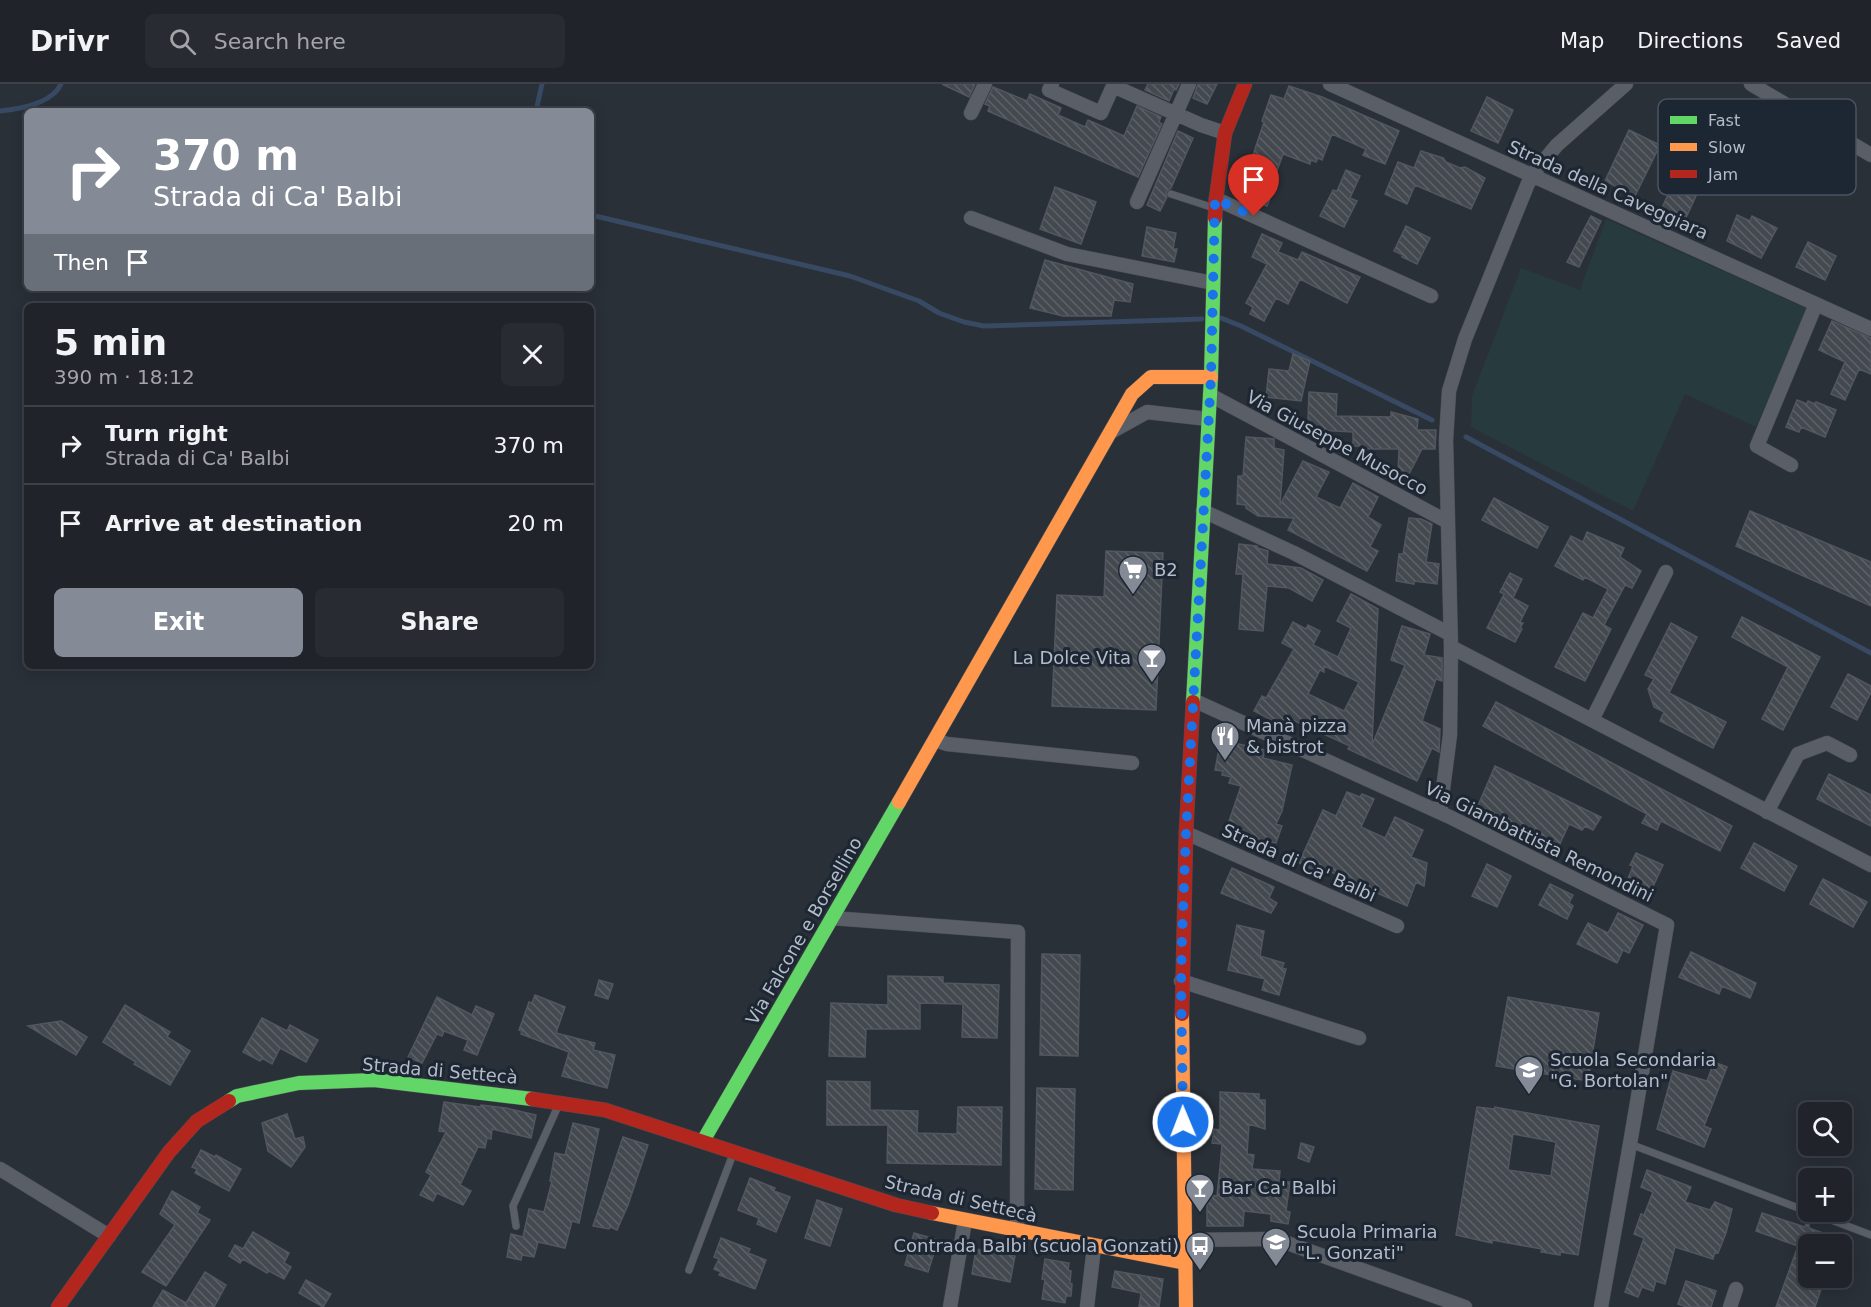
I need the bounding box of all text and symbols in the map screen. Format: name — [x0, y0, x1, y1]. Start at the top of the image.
search box — [145, 14, 565, 68]
text: Drivr — [30, 25, 109, 58]
icon: search — [166, 25, 199, 58]
text: Search here — [214, 29, 346, 54]
text: Map — [1560, 29, 1604, 53]
text: Directions — [1637, 29, 1743, 53]
text: Saved — [1776, 29, 1841, 53]
legend — [1658, 99, 1856, 195]
text: Fast — [1708, 111, 1740, 130]
text: 370 m — [153, 131, 299, 180]
icon: right — [54, 132, 132, 210]
street label: Strada della Caveggiara — [1505, 136, 1712, 243]
text: Slow — [1708, 138, 1745, 157]
pin — [1228, 154, 1279, 216]
icon: arrive — [1237, 163, 1270, 196]
text: Jam — [1707, 165, 1738, 184]
text: Strada di Ca' Balbi — [153, 181, 402, 212]
icon: arrive — [121, 246, 154, 279]
text: Then — [54, 250, 109, 275]
text: 5 min — [54, 322, 167, 363]
button: close — [501, 323, 564, 386]
text: 390 m · 18:12 — [54, 365, 195, 389]
street label: Via Giuseppe Musocco — [1243, 386, 1431, 499]
text: Turn right — [105, 421, 228, 446]
icon: right — [54, 429, 87, 462]
text: 370 m — [494, 433, 564, 458]
text: Strada di Ca' Balbi — [105, 446, 290, 470]
icon: arrive — [54, 507, 87, 540]
text: Arrive at destination — [105, 511, 362, 536]
text: 20 m — [508, 511, 564, 536]
supermarket icon: B2 — [1117, 554, 1149, 596]
place label: B2 — [1154, 559, 1178, 580]
button: Exit — [54, 588, 303, 657]
button: Share — [315, 588, 564, 657]
bar icon: La Dolce Vita — [1136, 642, 1168, 684]
place label: La Dolce Vita — [1013, 647, 1131, 668]
place label: Manà pizza & bistrot — [1246, 715, 1347, 757]
restaurant icon: Manà pizza & bistrot — [1209, 720, 1241, 762]
street label: Via Giambattista Remondini — [1422, 777, 1657, 906]
street label: Strada di Ca' Balbi — [1219, 819, 1379, 906]
street label: Via Falcone e Borsellino — [741, 833, 866, 1028]
place label: Scuola Secondaria "G. Bortolan" — [1550, 1049, 1716, 1091]
street label: Strada di Settecà — [361, 1053, 519, 1088]
school or university icon: Scuola Secondaria "G. Bortolan" — [1513, 1054, 1545, 1096]
position arrow — [1151, 1090, 1215, 1154]
map controls — [1798, 1102, 1852, 1288]
button: search — [1798, 1102, 1852, 1156]
button: + — [1798, 1168, 1852, 1222]
street label: Strada di Settecà — [883, 1171, 1039, 1226]
bar icon: Bar Ca' Balbi — [1184, 1172, 1216, 1214]
place label: Bar Ca' Balbi — [1221, 1177, 1337, 1198]
place label: Scuola Primaria "L. Gonzati" — [1297, 1221, 1437, 1263]
school or university icon: Scuola Primaria "L. Gonzati" — [1260, 1226, 1292, 1268]
bus stop icon: Contrada Balbi (scuola Gonzati) — [1184, 1230, 1216, 1272]
button: − — [1798, 1234, 1852, 1288]
place label: Contrada Balbi (scuola Gonzati) — [893, 1235, 1179, 1256]

